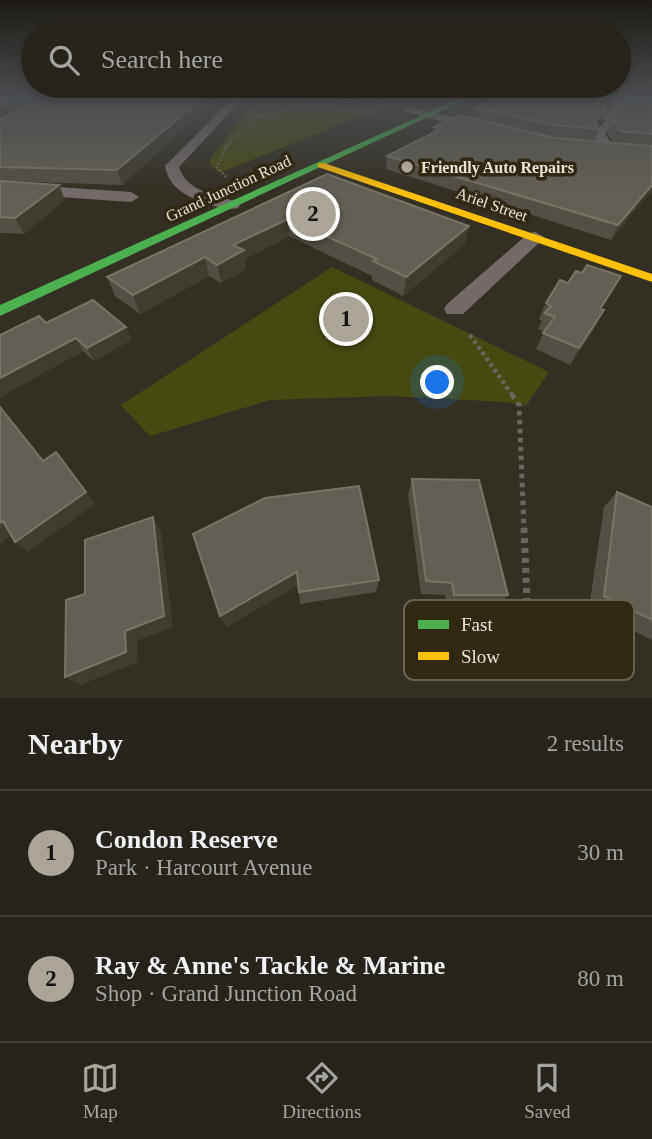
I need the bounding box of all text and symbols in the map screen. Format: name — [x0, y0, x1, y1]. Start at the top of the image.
search box — [21, 21, 631, 98]
icon: search — [45, 41, 83, 79]
text: Search here — [101, 45, 223, 74]
street label: Grand Junction Road — [163, 152, 293, 225]
marker: Friendly Auto Repairs — [399, 159, 415, 175]
place label: Friendly Auto Repairs — [421, 159, 574, 177]
street label: Ariel Street — [454, 184, 530, 225]
pin: 2 — [290, 188, 336, 240]
pin: 1 — [323, 293, 369, 345]
your location — [420, 365, 454, 399]
legend — [404, 600, 634, 680]
text: Fast — [461, 614, 493, 635]
text: Slow — [461, 646, 500, 667]
text: Nearby — [28, 727, 123, 760]
text: 2 results — [547, 731, 624, 756]
text: Condon Reserve — [95, 825, 278, 854]
text: 1 — [45, 840, 57, 865]
text: 30 m — [577, 840, 624, 865]
text: Park · Harcourt Avenue — [95, 855, 312, 880]
text: Ray & Anne's Tackle & Marine — [95, 951, 445, 980]
text: 2 — [45, 966, 57, 991]
text: 80 m — [577, 966, 624, 991]
text: Shop · Grand Junction Road — [95, 981, 357, 1006]
tab: Map — [81, 1059, 119, 1123]
tab: Directions — [282, 1059, 361, 1123]
tab: Saved — [524, 1059, 571, 1123]

